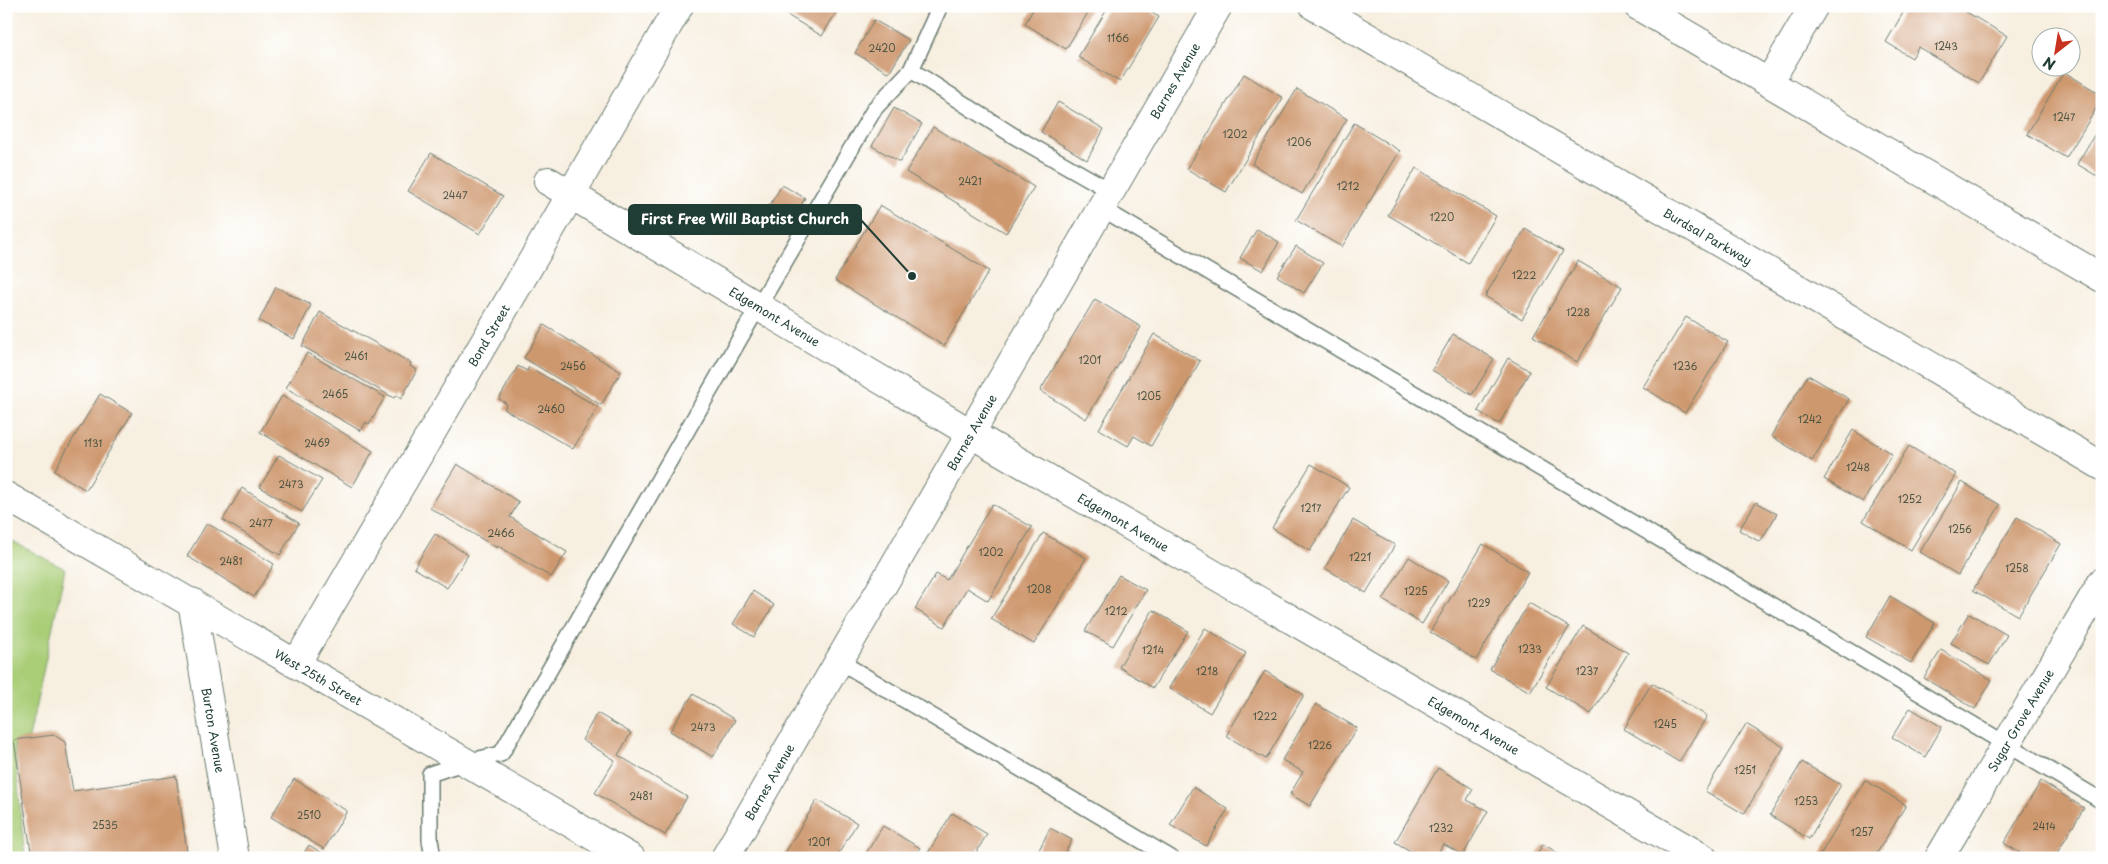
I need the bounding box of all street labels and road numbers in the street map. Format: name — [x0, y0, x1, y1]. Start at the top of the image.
street label: Barnes Avenue — [1145, 39, 1204, 122]
street label: Burdsal Parkway — [1660, 203, 1755, 269]
street label: Edgemont Avenue — [726, 282, 824, 351]
street label: Bond Street — [463, 301, 514, 370]
street label: Barnes Avenue — [942, 390, 1001, 474]
street label: Edgemont Avenue — [1074, 489, 1173, 556]
street label: West 25th Street — [271, 644, 366, 709]
street label: Sugar Grove Avenue — [1983, 665, 2058, 775]
street label: Burton Avenue — [198, 686, 230, 775]
street label: Edgemont Avenue — [1425, 692, 1523, 759]
street label: Barnes Avenue — [740, 740, 799, 823]

